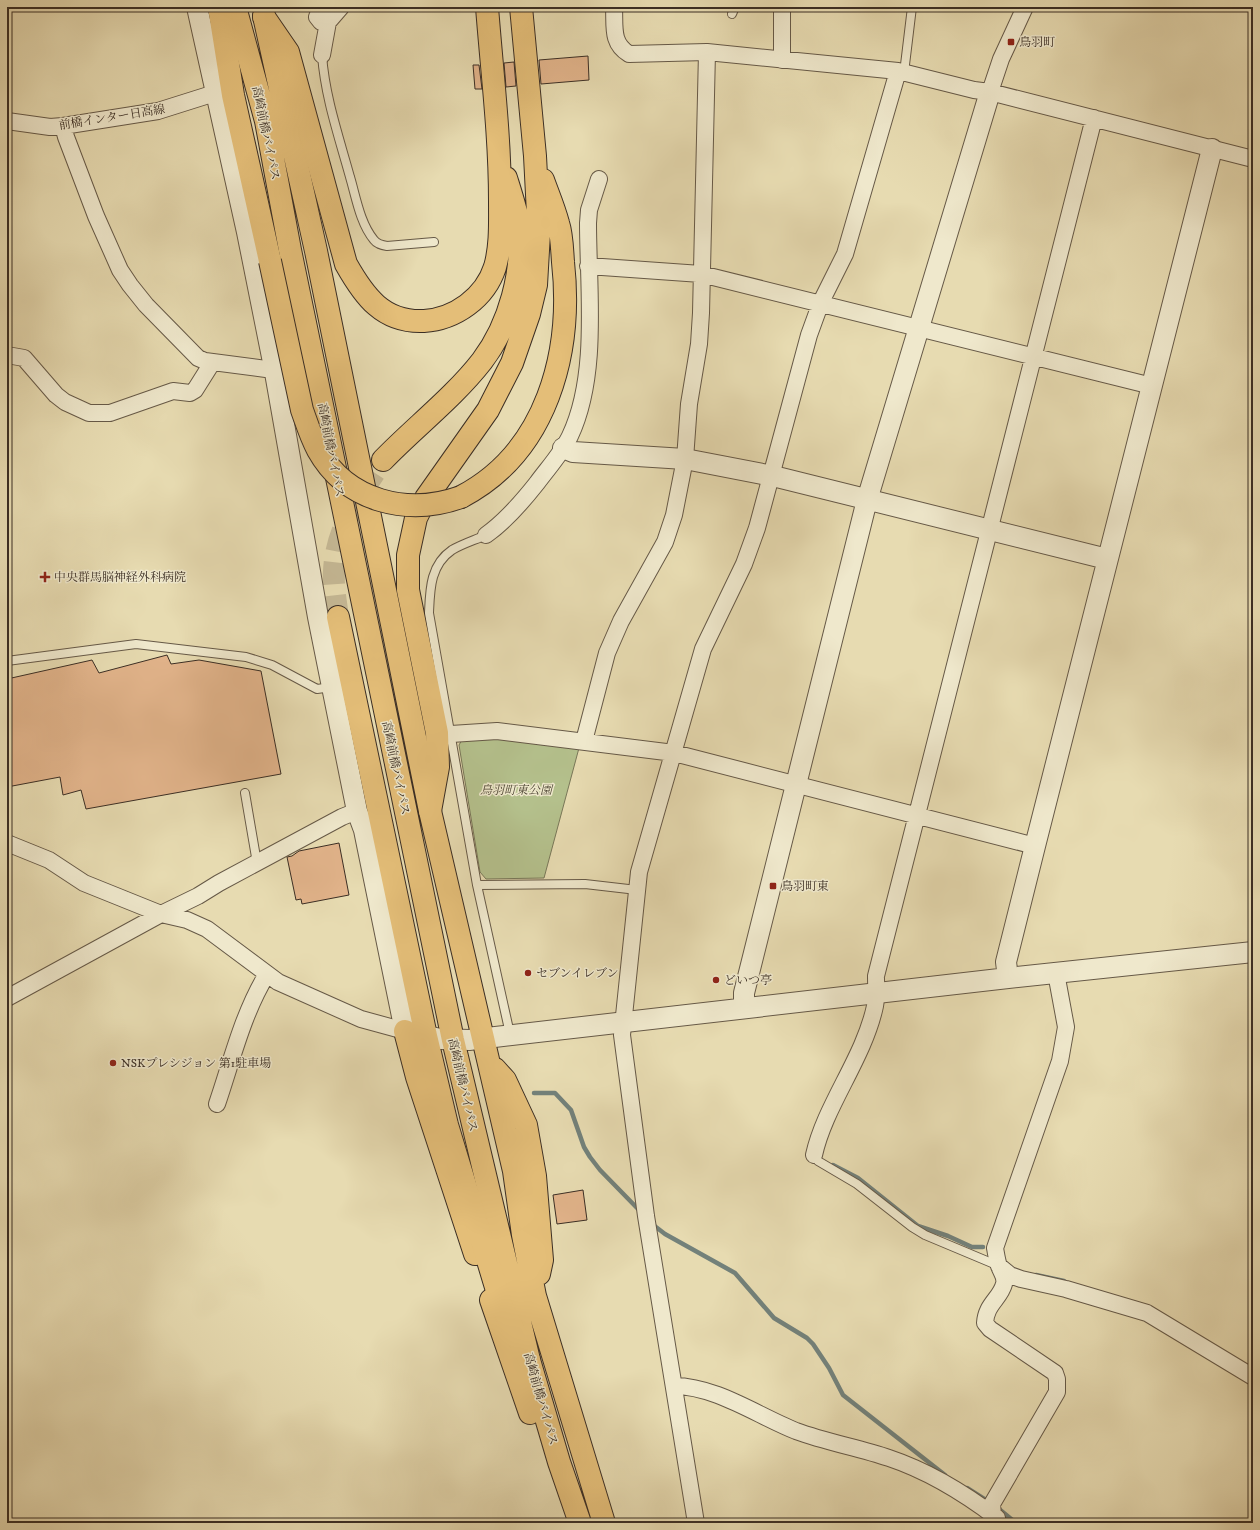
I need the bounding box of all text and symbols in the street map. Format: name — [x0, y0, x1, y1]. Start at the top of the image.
place label: 鳥羽町 — [1019, 35, 1055, 50]
marker: 鳥羽町 — [1006, 37, 1016, 47]
street label: 高崎前橋バイパス — [248, 85, 283, 181]
street label: 前橋インター日高線 — [58, 102, 166, 133]
street label: 高崎前橋バイパス — [314, 402, 347, 499]
place label: 中央群馬脳神経外科病院 — [54, 570, 186, 585]
marker: 中央群馬脳神経外科病院 — [39, 571, 51, 583]
street label: 高崎前橋バイパス — [378, 720, 413, 816]
park label: 鳥羽町東公園 — [480, 783, 554, 798]
place label: 鳥羽町東 — [781, 879, 829, 894]
marker: 鳥羽町東 — [768, 881, 778, 891]
place label: セブンイレブン — [536, 966, 618, 981]
marker: セブンイレブン — [523, 968, 533, 978]
place label: どいつ亭 — [724, 973, 772, 988]
marker: どいつ亭 — [711, 975, 721, 985]
street label: 高崎前橋バイパス — [444, 1037, 481, 1133]
place label: NSKプレシジョン 第1駐車場 — [121, 1056, 271, 1071]
marker: NSKプレシジョン 第1駐車場 — [108, 1058, 118, 1068]
street label: 高崎前橋バイパス — [520, 1351, 561, 1447]

